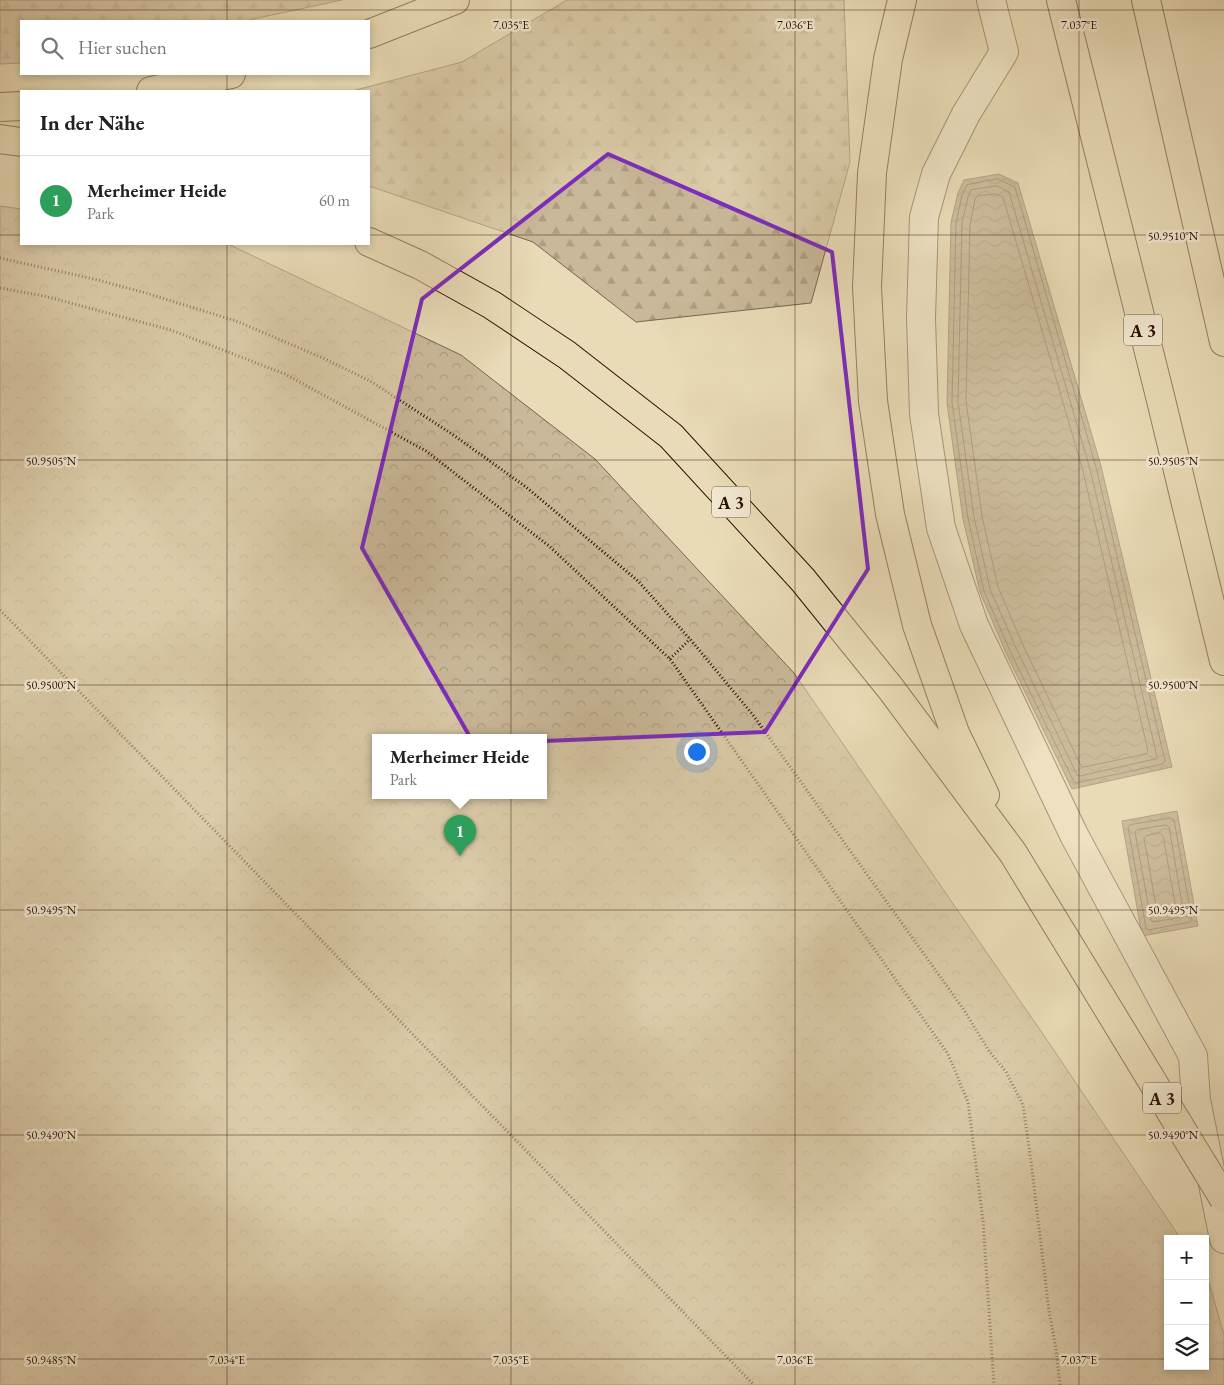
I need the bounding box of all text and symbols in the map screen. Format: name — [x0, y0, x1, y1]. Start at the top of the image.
text: 7.035°E — [493, 17, 529, 33]
text: 7.036°E — [777, 17, 813, 33]
text: 7.037°E — [1061, 17, 1097, 33]
search box — [20, 20, 370, 75]
icon: search — [38, 34, 66, 62]
text: Hier suchen — [78, 35, 167, 60]
text: In der Nähe — [40, 109, 145, 136]
text: Merheimer Heide — [87, 178, 226, 203]
text: 1 — [52, 190, 60, 211]
text: 60 m — [319, 190, 350, 211]
text: Park — [87, 203, 114, 224]
text: 50.9510°N — [1148, 228, 1199, 244]
road number: A 3 — [1124, 314, 1162, 346]
text: 50.9505°N — [26, 453, 77, 469]
text: 50.9505°N — [1148, 453, 1199, 469]
road number: A 3 — [712, 487, 750, 518]
text: 50.9500°N — [26, 677, 77, 693]
text: 50.9500°N — [1148, 677, 1199, 693]
popup — [372, 734, 547, 799]
your location — [684, 739, 710, 765]
text: Merheimer Heide — [390, 744, 529, 769]
text: Park — [390, 769, 417, 790]
pin: 1 — [444, 815, 476, 856]
text: 50.9495°N — [26, 902, 77, 918]
text: 50.9495°N — [1148, 902, 1199, 918]
road number: A 3 — [1143, 1082, 1181, 1114]
text: 50.9490°N — [26, 1127, 77, 1143]
text: 50.9490°N — [1148, 1127, 1199, 1143]
map controls — [1164, 1235, 1209, 1370]
button: + — [1164, 1235, 1209, 1280]
button: − — [1164, 1280, 1209, 1325]
button: layers — [1164, 1325, 1209, 1370]
text: 50.9485°N — [26, 1352, 77, 1368]
text: 7.034°E — [209, 1352, 245, 1368]
text: 7.035°E — [493, 1352, 529, 1368]
text: 7.036°E — [777, 1352, 813, 1368]
text: 7.037°E — [1061, 1352, 1097, 1368]

